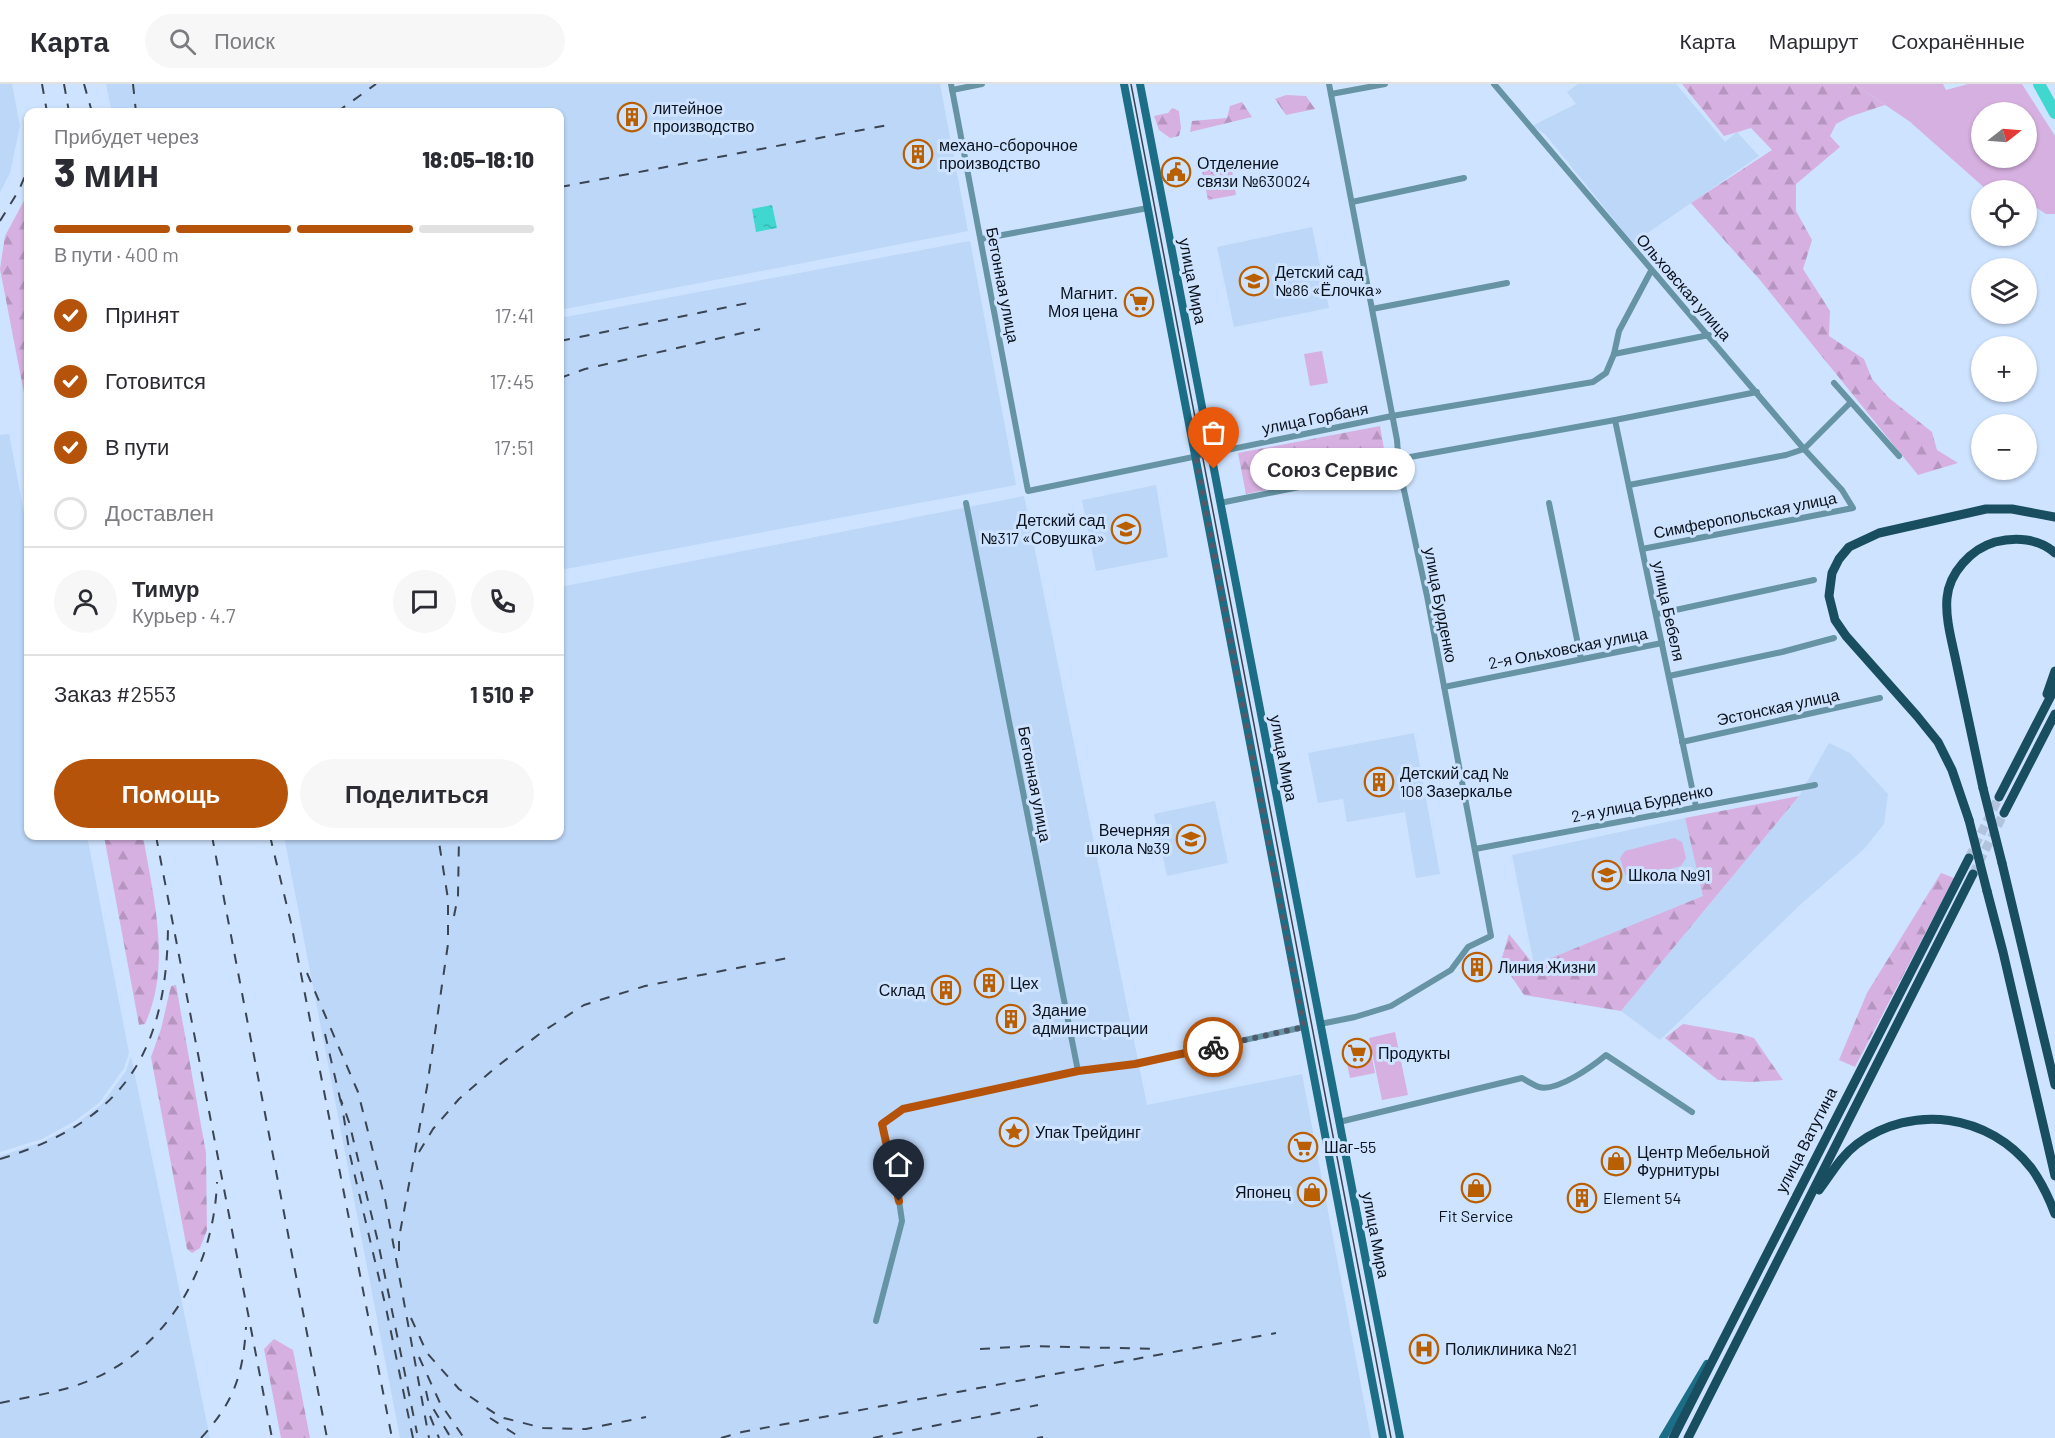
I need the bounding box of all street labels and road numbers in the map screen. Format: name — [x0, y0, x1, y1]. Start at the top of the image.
street label: Бетонная улица — [983, 225, 1024, 344]
street label: Ольховская улица — [1633, 229, 1736, 344]
street label: улица Мира — [1176, 236, 1211, 326]
street label: улица Горбаня — [1260, 398, 1370, 437]
street label: Симферопольская улица — [1652, 487, 1838, 542]
street label: улица Бурденко — [1421, 546, 1462, 664]
street label: улица Бебеля — [1650, 559, 1689, 663]
street label: 2-я Ольховская улица — [1487, 623, 1649, 672]
street label: Эстонская улица — [1715, 684, 1841, 729]
street label: улица Мира — [1267, 713, 1302, 803]
street label: Бетонная улица — [1015, 724, 1056, 843]
street label: 2-я улица Бурденко — [1570, 779, 1714, 826]
street label: улица Ватутина — [1771, 1084, 1840, 1196]
street label: улица Мира — [1359, 1190, 1394, 1280]

